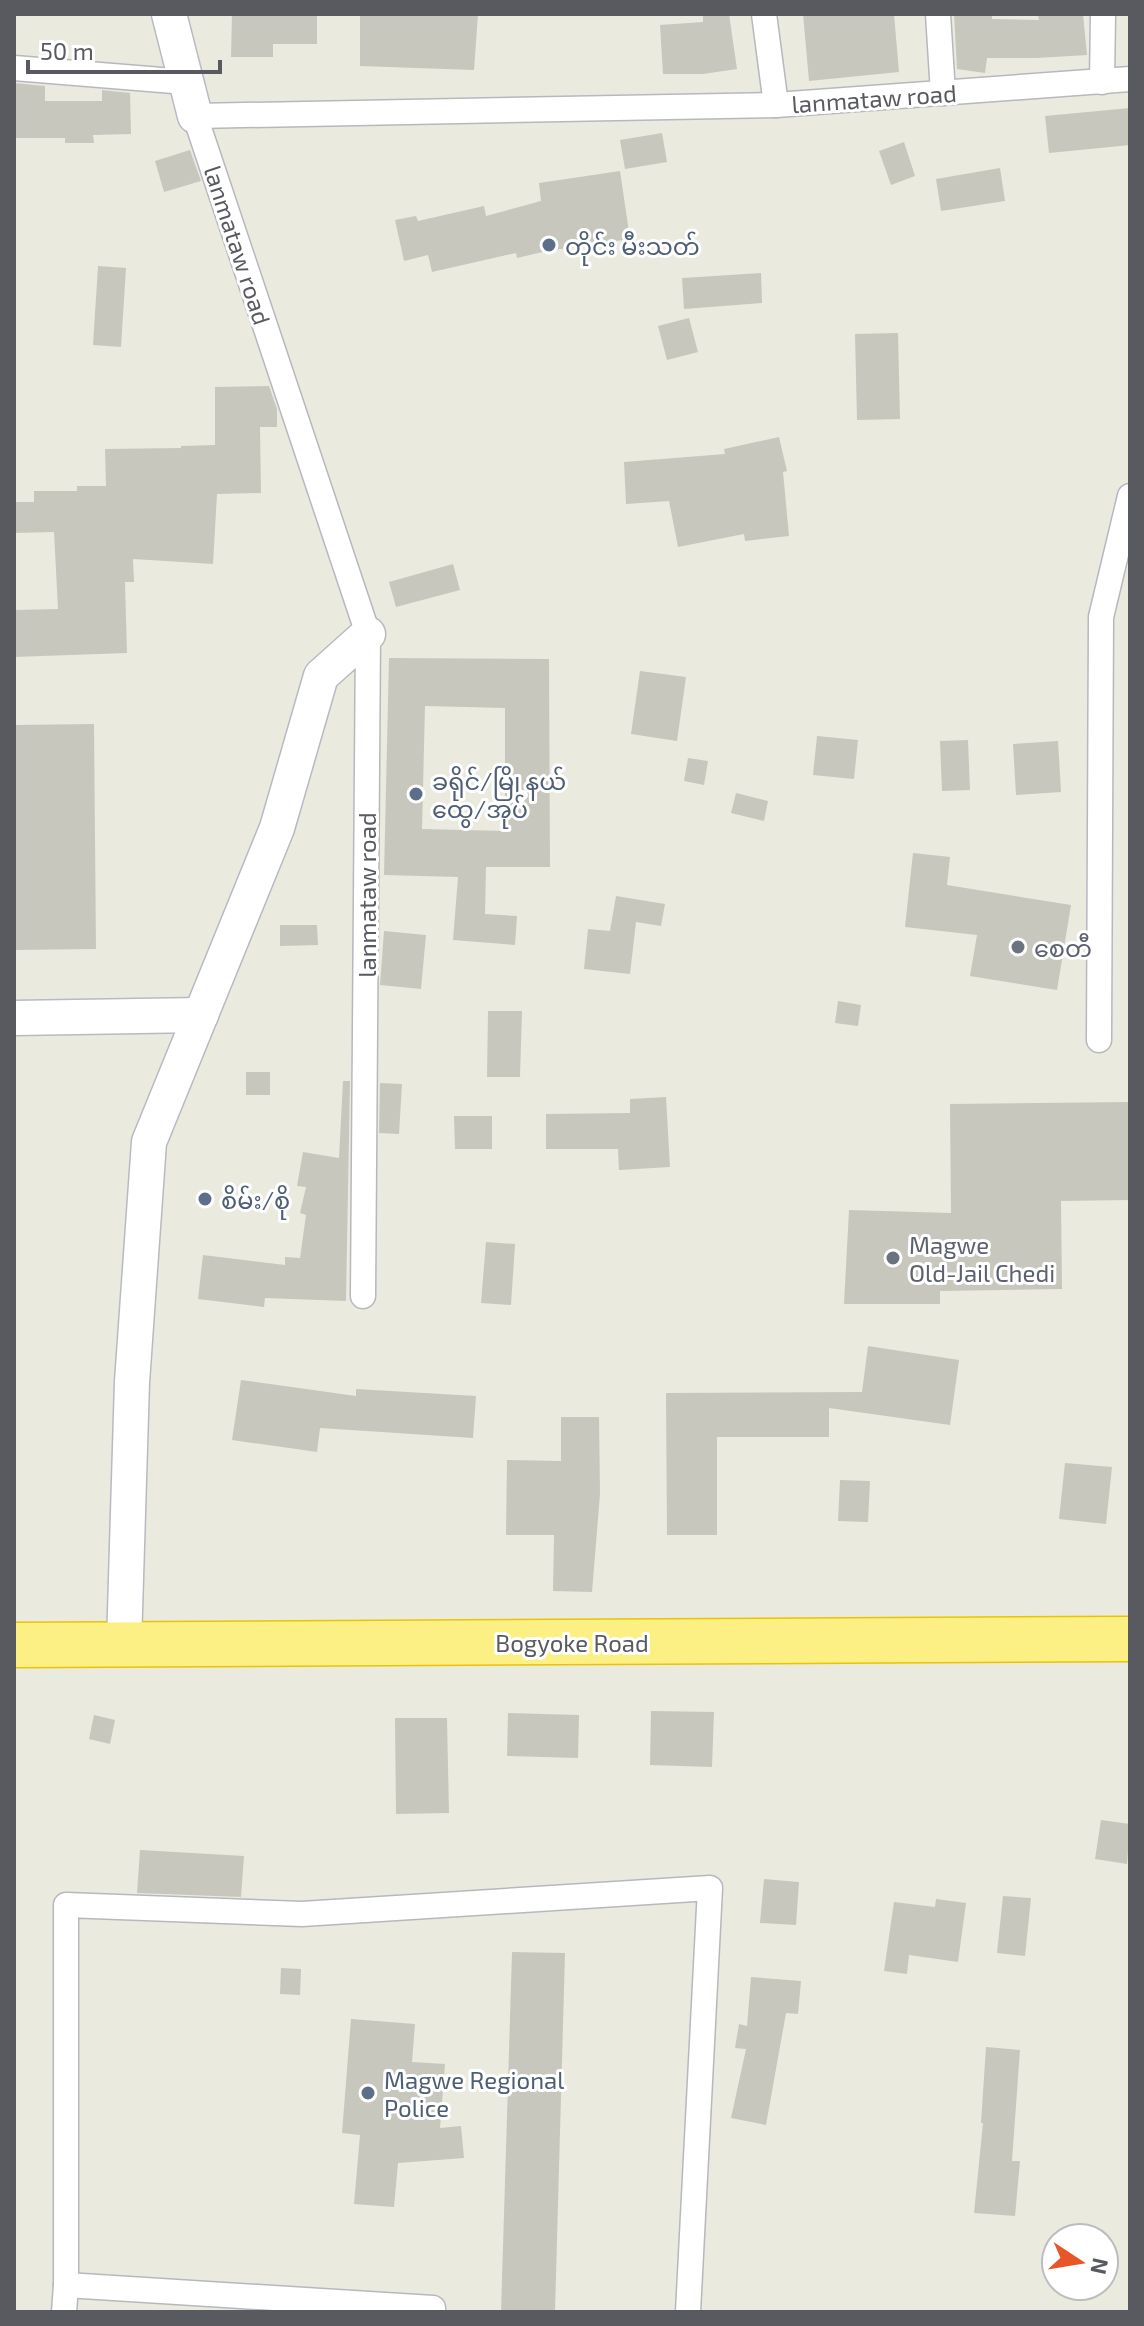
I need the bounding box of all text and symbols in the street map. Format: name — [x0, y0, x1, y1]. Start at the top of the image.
scale bar — [28, 24, 220, 74]
text: 50 m — [40, 36, 94, 65]
street label: lanmataw road — [791, 78, 957, 118]
street label: lanmataw road — [199, 162, 277, 328]
place label: တိုင်း မီးသတ် — [565, 231, 700, 266]
marker: တိုင်း မီးသတ် — [540, 236, 558, 254]
place label: ခရိုင်/မြို့နယ် ထွေ/အုပ် — [432, 766, 566, 829]
marker: ခရိုင်/မြို့နယ် ထွေ/အုပ် — [407, 785, 425, 803]
street label: lanmataw road — [352, 812, 381, 978]
place label: စေတီ — [1034, 933, 1092, 962]
marker: စေတီ — [1009, 938, 1027, 956]
place label: စိမ်း/စို — [221, 1185, 290, 1220]
marker: စိမ်း/စို — [196, 1190, 214, 1208]
place label: Magwe Old-Jail Chedi — [909, 1230, 1055, 1287]
marker: Magwe Old-Jail Chedi — [884, 1249, 902, 1267]
street label: Bogyoke Road — [495, 1628, 649, 1657]
place label: Magwe Regional Police — [384, 2065, 564, 2122]
marker: Magwe Regional Police — [359, 2084, 377, 2102]
north arrow — [1040, 2222, 1120, 2302]
text: N — [1086, 2256, 1115, 2277]

